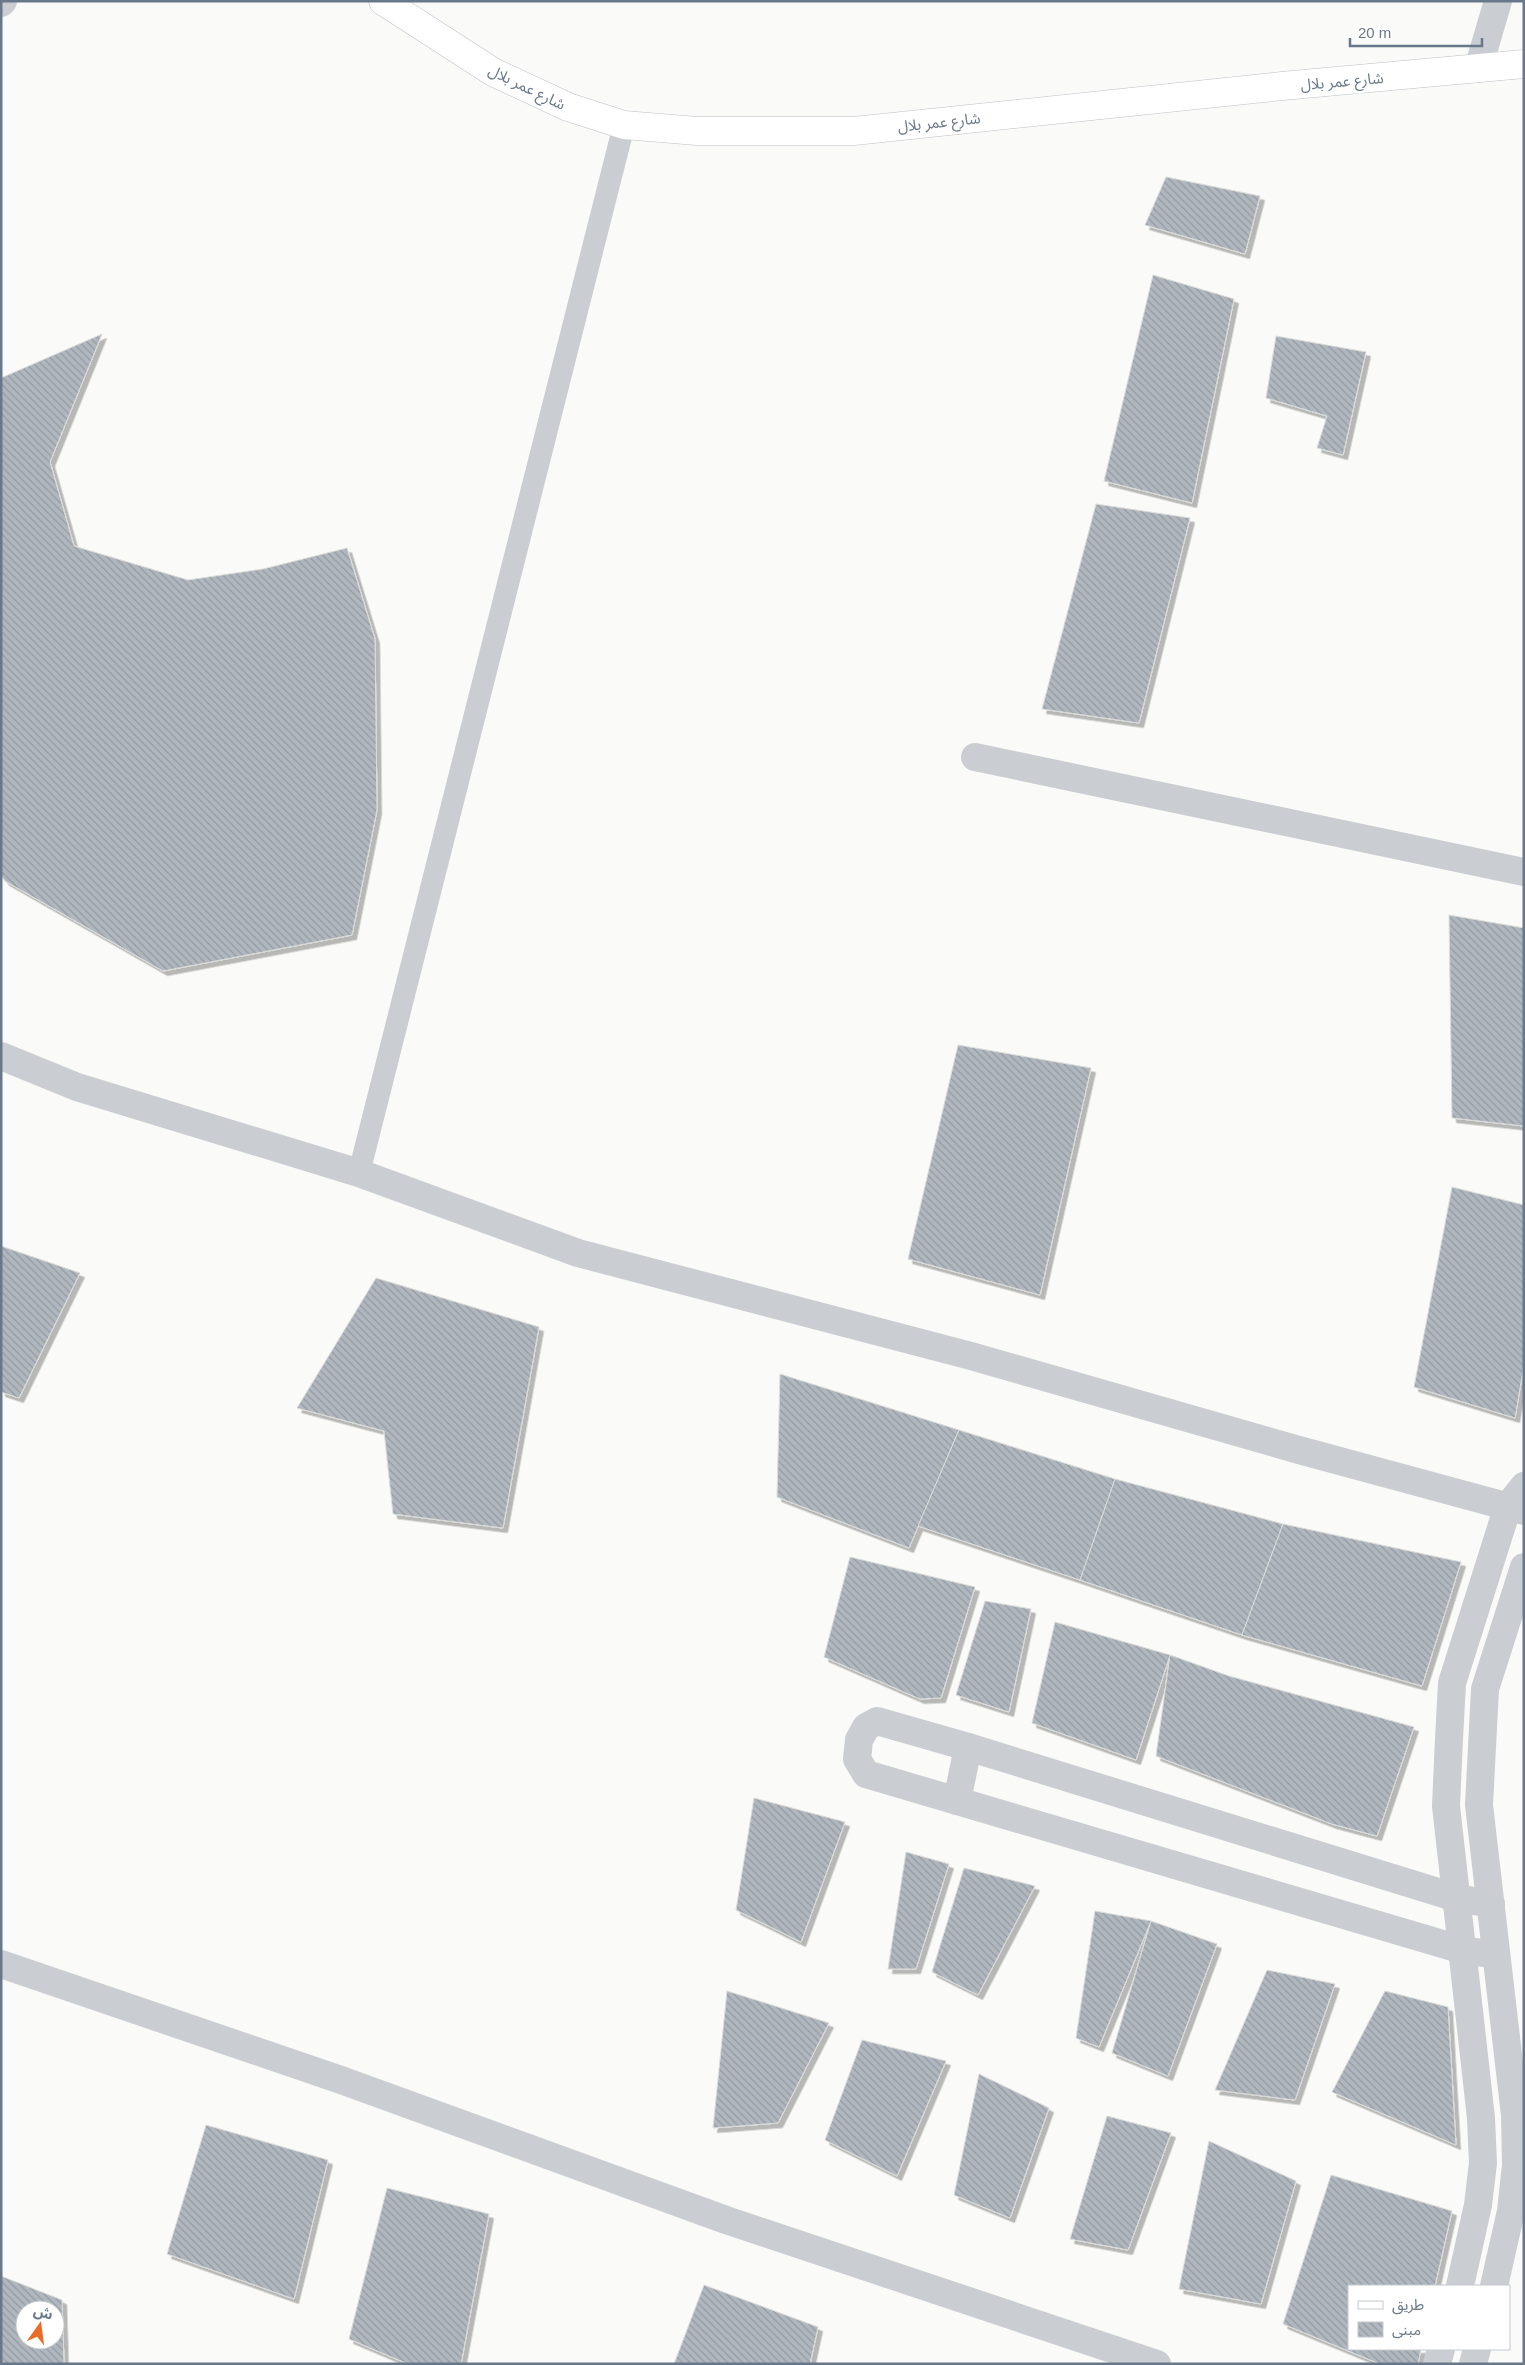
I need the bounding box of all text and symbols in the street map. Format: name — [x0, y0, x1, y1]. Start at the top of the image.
scale bar — [1350, 15, 1482, 47]
text: 20 m — [1358, 24, 1391, 41]
street label: شارع عمر بلال — [484, 61, 568, 117]
street label: شارع عمر بلال — [1300, 69, 1385, 97]
street label: شارع عمر بلال — [897, 109, 982, 139]
legend — [1348, 2285, 1510, 2350]
text: طريق — [1392, 2296, 1424, 2315]
north arrow — [15, 2300, 65, 2350]
text: ش — [32, 2302, 54, 2322]
text: مبنى — [1392, 2321, 1421, 2339]

